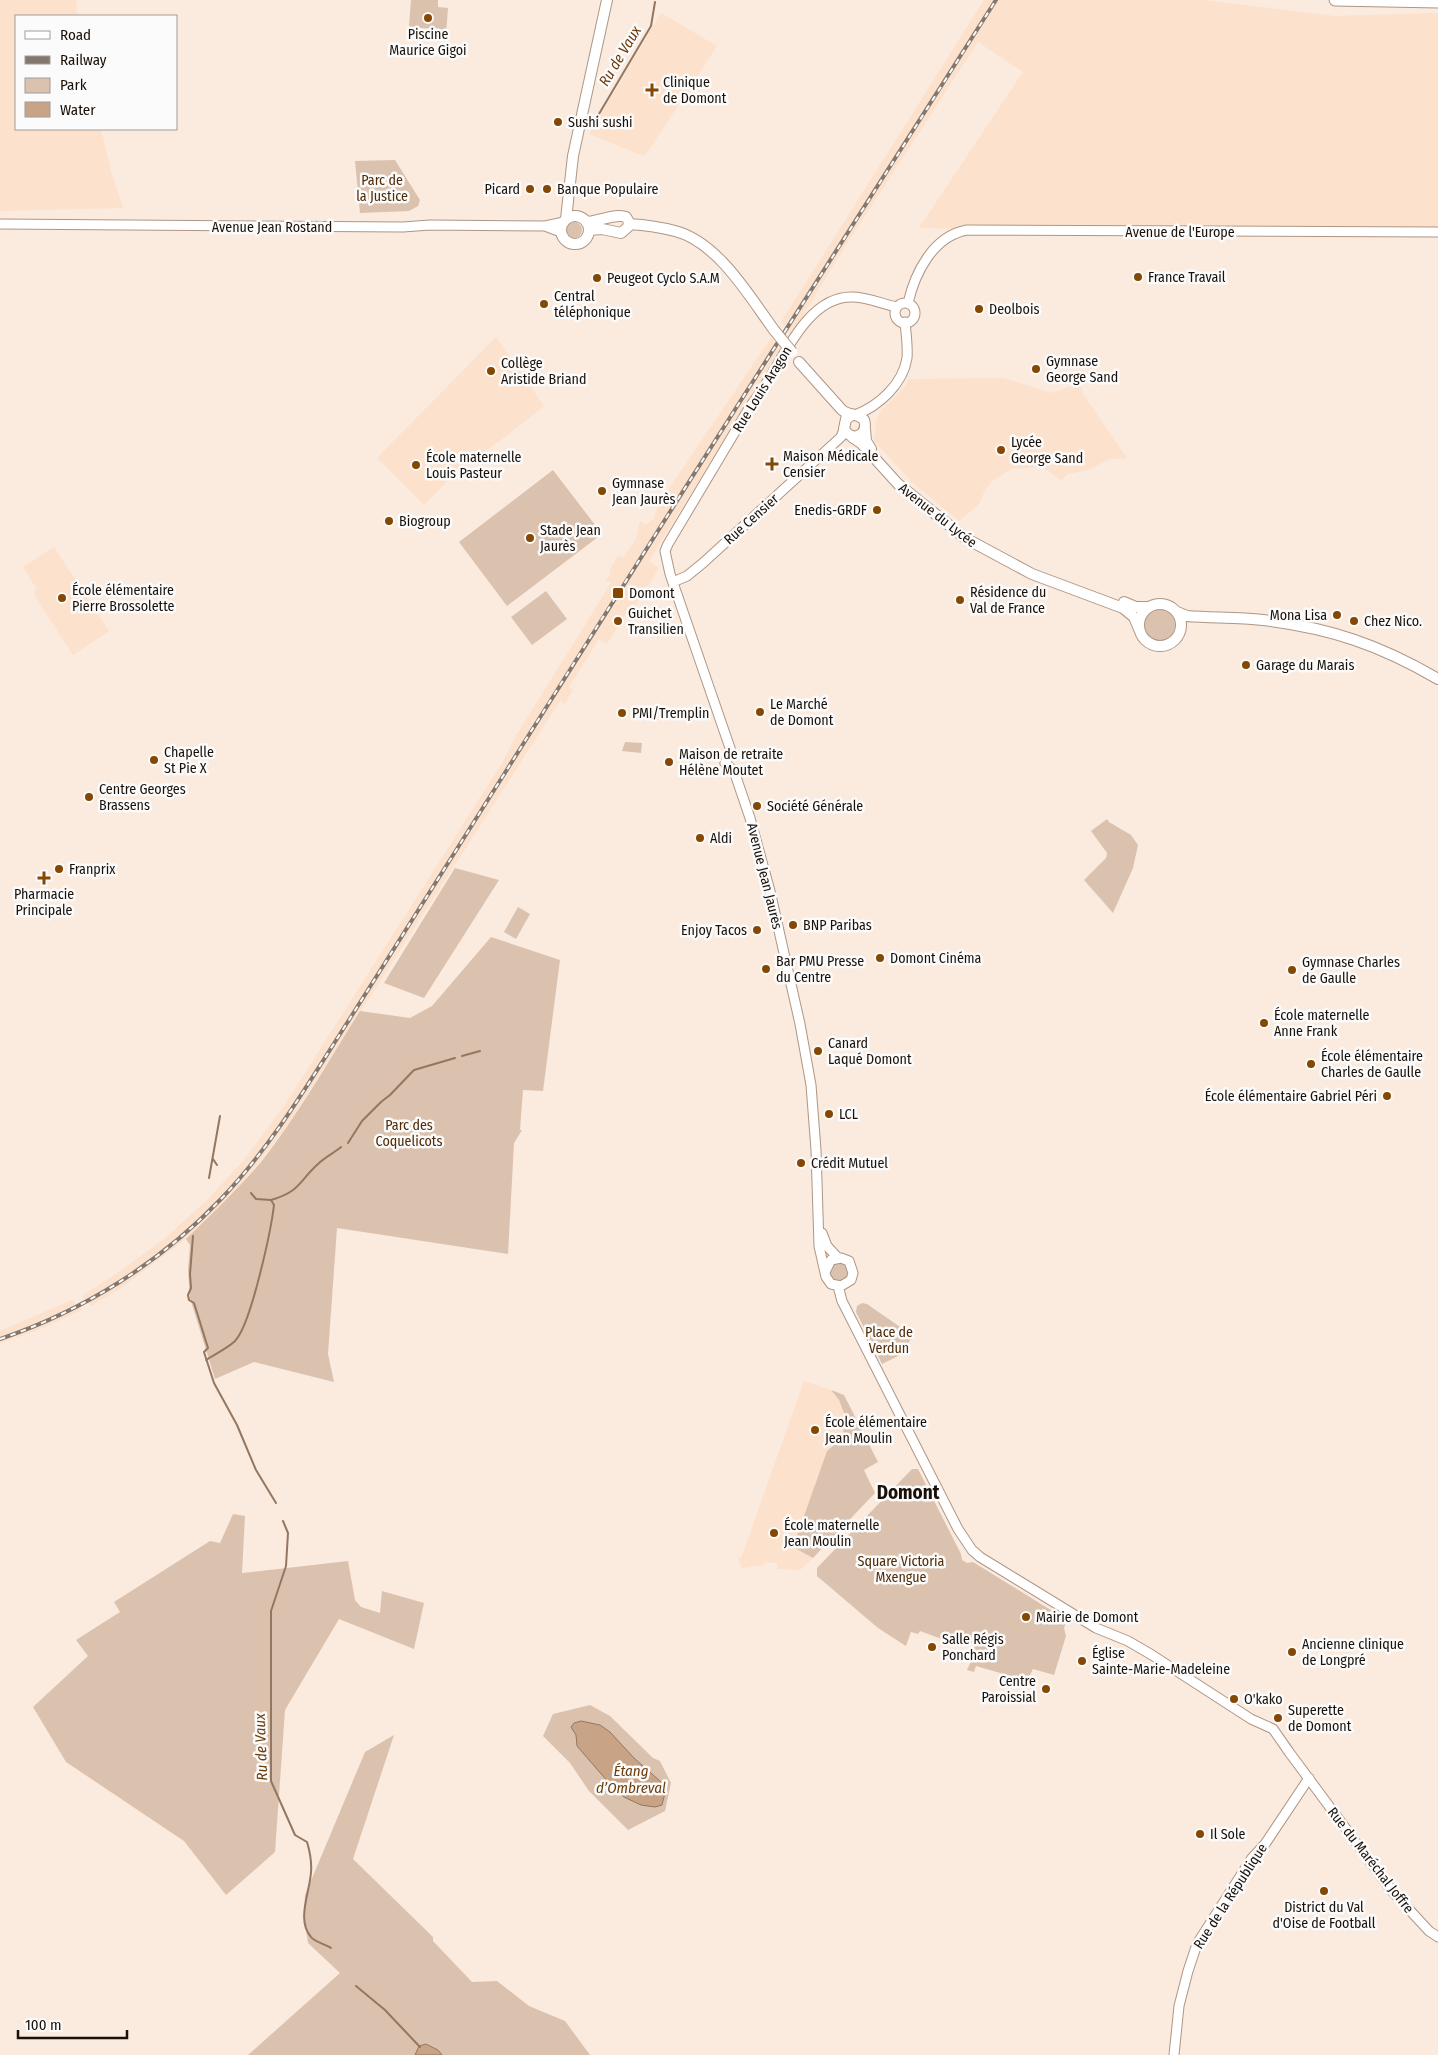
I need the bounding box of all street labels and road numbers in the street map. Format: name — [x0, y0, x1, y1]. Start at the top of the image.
street label: Avenue Jean Rostand — [212, 219, 332, 236]
street label: Avenue de l'Europe — [1125, 224, 1235, 241]
street label: Rue Louis Aragon — [729, 343, 796, 435]
street label: Avenue du Lycée — [895, 480, 980, 551]
street label: Rue Censier — [721, 490, 782, 548]
street label: Avenue Jean Jaurès — [743, 821, 786, 931]
street label: Rue du Maréchal Joffre — [1324, 1804, 1417, 1917]
street label: Rue de la République — [1190, 1840, 1271, 1952]

